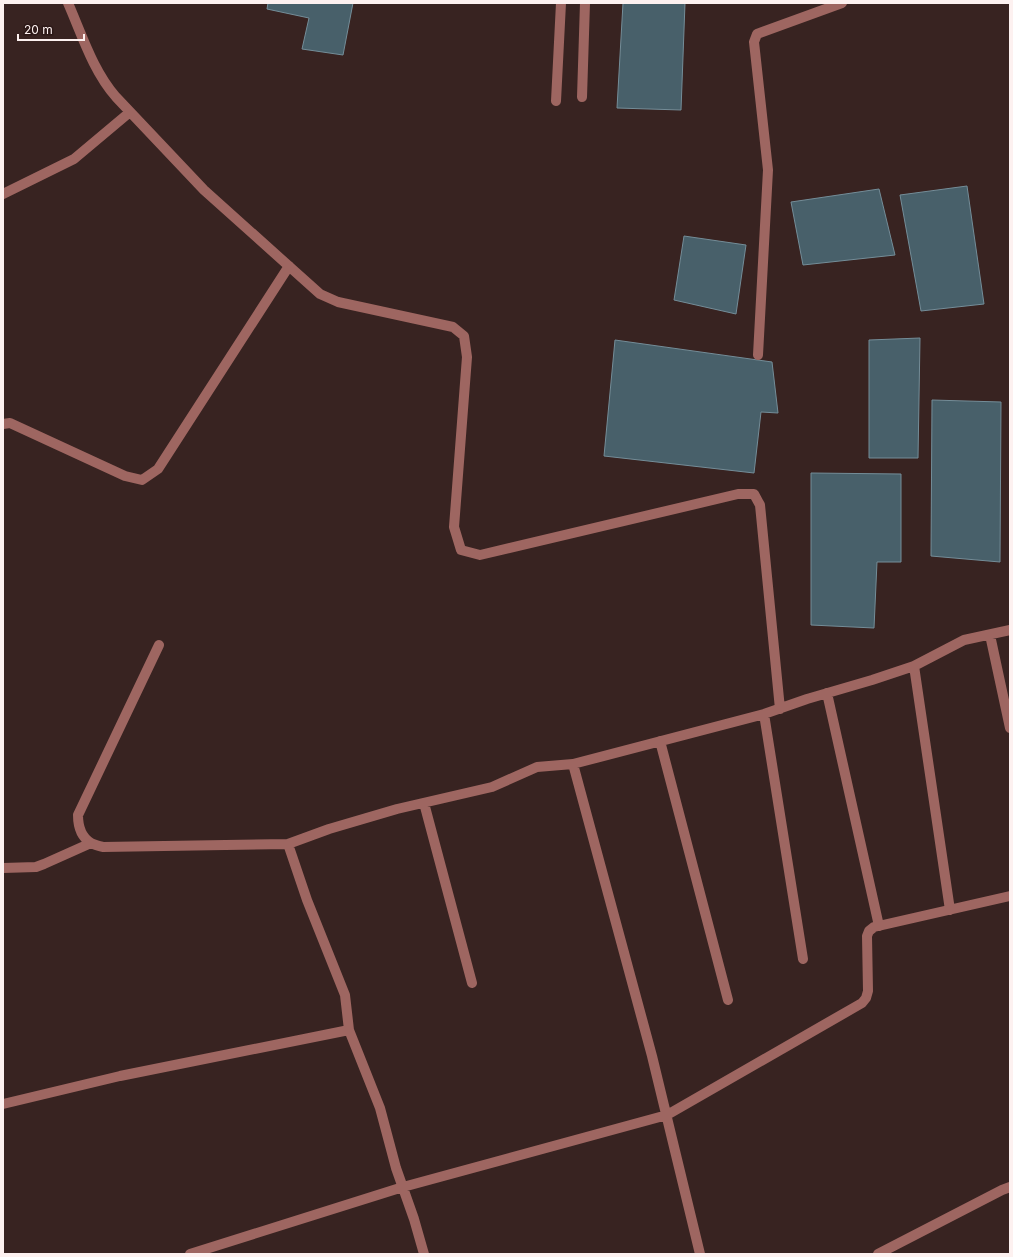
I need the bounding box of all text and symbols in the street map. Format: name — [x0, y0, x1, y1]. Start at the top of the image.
scale bar — [18, 16, 84, 42]
text: 20 m — [24, 22, 53, 37]

